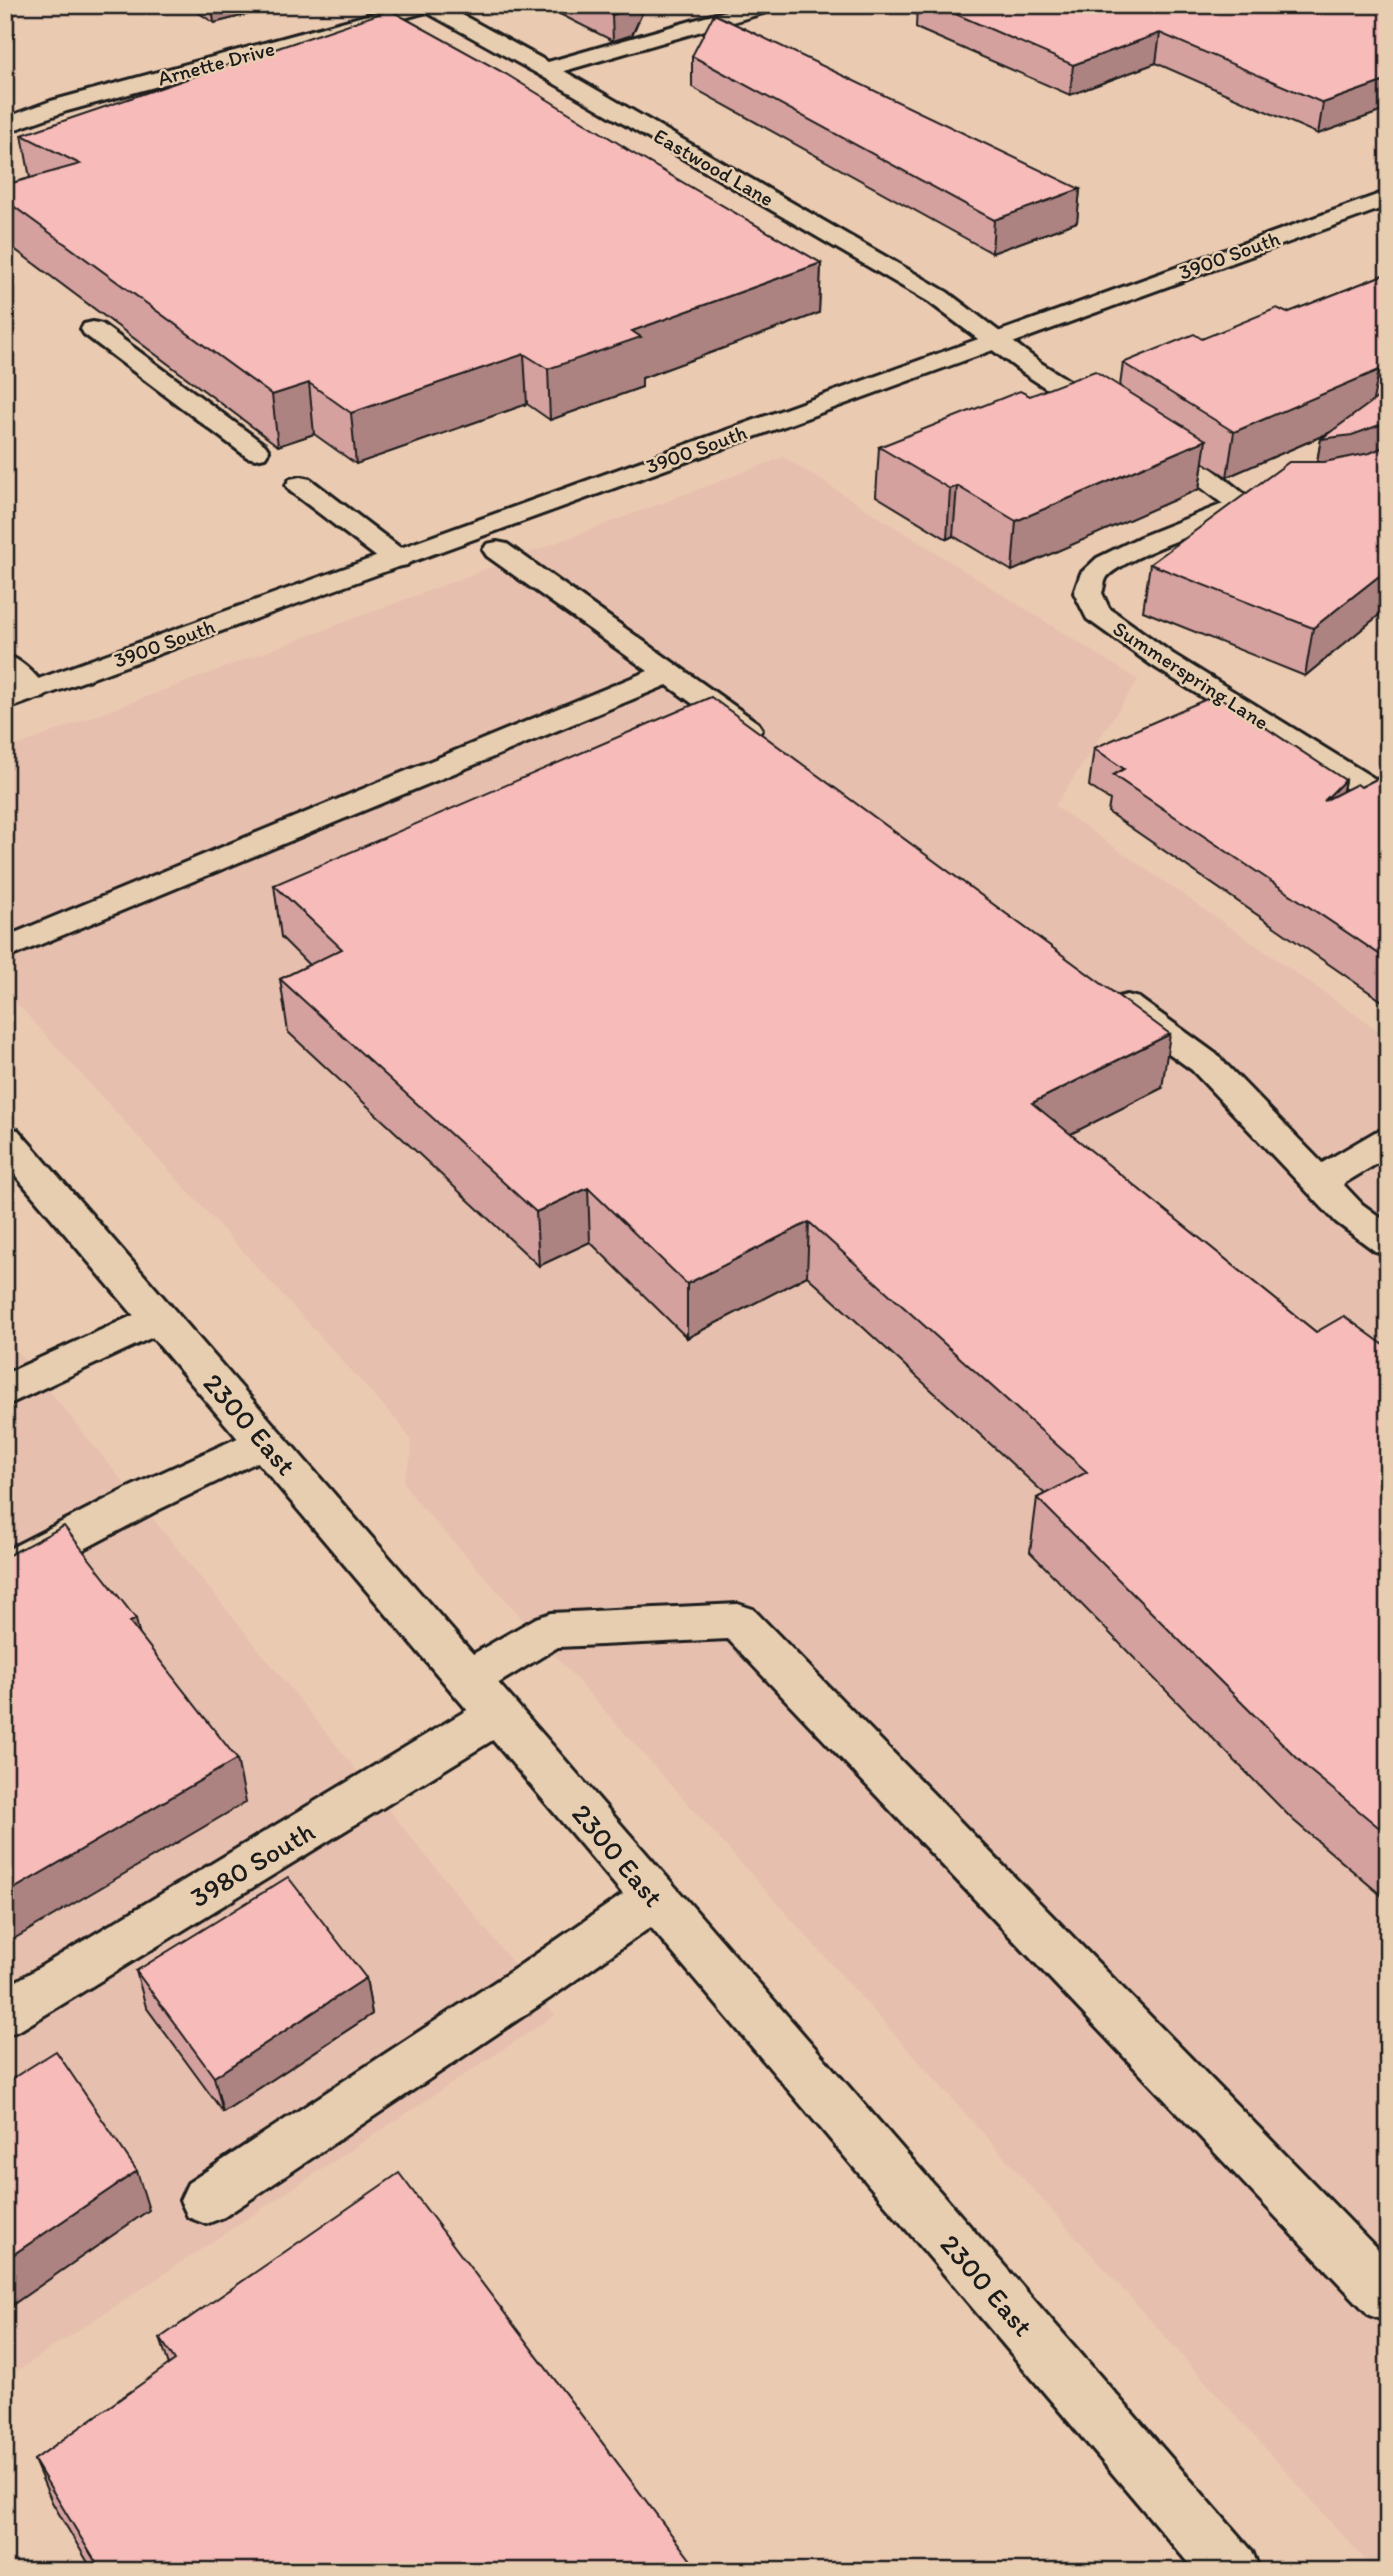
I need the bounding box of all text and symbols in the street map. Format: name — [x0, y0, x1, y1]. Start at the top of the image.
street label: Arnette Drive — [155, 35, 277, 91]
street label: Eastwood Lane — [650, 123, 778, 211]
street label: 3900 South — [1175, 225, 1283, 285]
street label: 3900 South — [642, 419, 750, 479]
street label: 3900 South — [110, 613, 218, 673]
street label: Summerspring Lane — [1109, 615, 1273, 735]
street label: 2300 East — [197, 1366, 303, 1482]
street label: 2300 East — [565, 1797, 671, 1913]
street label: 3980 South — [184, 1814, 320, 1914]
street label: 2300 East — [934, 2227, 1040, 2343]

